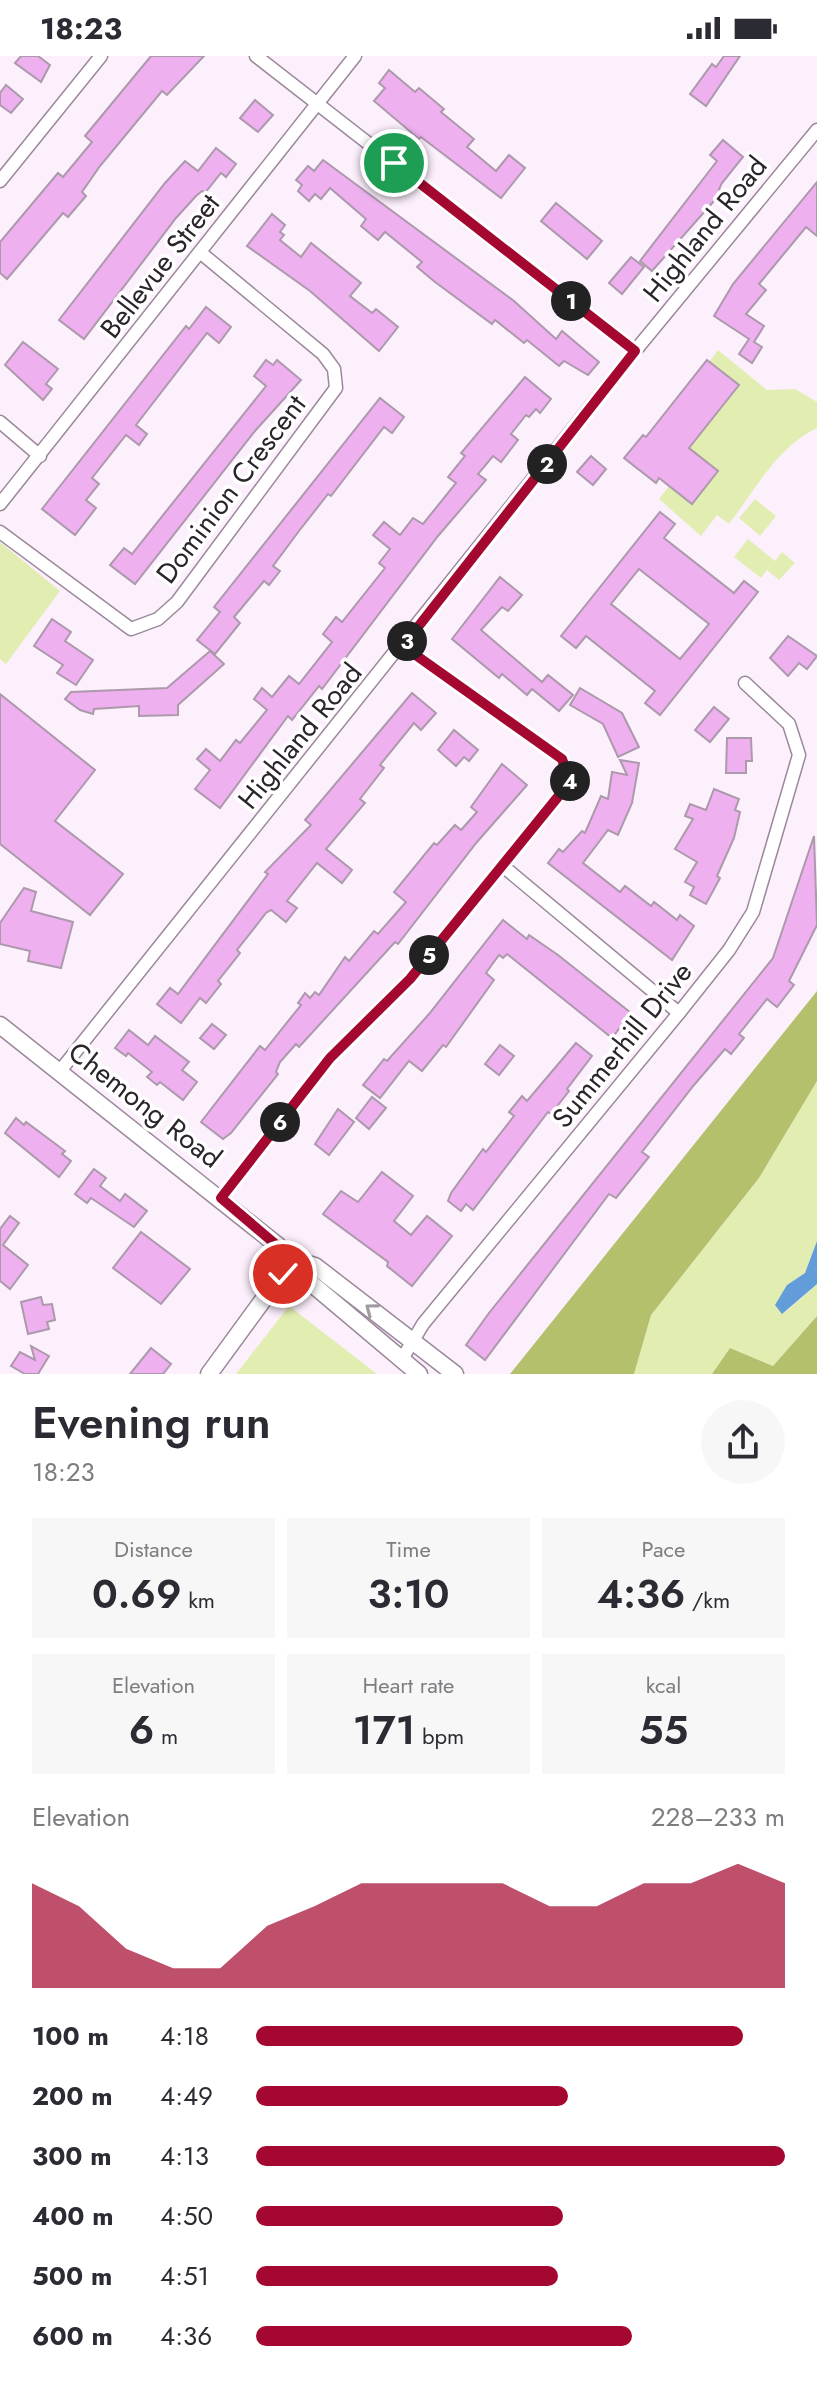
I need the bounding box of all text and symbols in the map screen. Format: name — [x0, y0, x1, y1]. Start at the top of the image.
text: 18:23 — [40, 7, 122, 50]
pin — [360, 129, 428, 197]
icon: arrive — [372, 141, 416, 185]
street label: Highland Road — [633, 147, 777, 311]
street label: Bellevue Street — [90, 185, 230, 347]
pin: 1 — [551, 281, 591, 321]
text: 1 — [565, 285, 577, 317]
street label: Dominion Crescent — [146, 386, 316, 592]
pin: 2 — [527, 444, 567, 484]
text: 2 — [540, 448, 554, 480]
pin: 3 — [387, 621, 427, 661]
text: 3 — [400, 625, 414, 657]
street label: Highland Road — [228, 654, 372, 818]
pin: 4 — [550, 761, 590, 801]
text: 4 — [562, 765, 578, 797]
pin: 5 — [409, 935, 449, 975]
text: 5 — [422, 939, 436, 971]
street label: Summerhill Drive — [542, 953, 702, 1137]
street label: Chemong Road — [60, 1032, 230, 1178]
pin: 6 — [260, 1102, 300, 1142]
text: 6 — [273, 1106, 287, 1138]
pin — [249, 1240, 317, 1308]
icon: check — [261, 1252, 305, 1296]
one-way arrow — [365, 1304, 380, 1318]
text: Evening run — [32, 1391, 271, 1455]
button: share — [701, 1400, 785, 1484]
text: 18:23 — [32, 1453, 95, 1491]
text: Distance — [114, 1533, 193, 1565]
text: Time — [386, 1533, 431, 1565]
text: Pace — [642, 1533, 685, 1565]
text: 0.69 — [92, 1565, 182, 1623]
text: 3:10 — [368, 1565, 449, 1623]
text: 4:36 — [597, 1565, 685, 1623]
text: km — [182, 1584, 215, 1616]
text: /km — [685, 1584, 730, 1616]
text: Elevation — [112, 1669, 195, 1701]
text: Heart rate — [363, 1669, 454, 1701]
text: kcal — [646, 1669, 681, 1701]
text: 6 — [129, 1701, 154, 1759]
text: 171 — [353, 1701, 415, 1759]
text: 55 — [639, 1701, 688, 1759]
text: m — [154, 1720, 178, 1752]
text: bpm — [415, 1720, 464, 1752]
text: Elevation — [32, 1798, 130, 1836]
text: 228–233 m — [651, 1798, 785, 1836]
text: 100 m — [32, 2017, 109, 2055]
text: 4:18 — [160, 2017, 209, 2055]
text: 200 m — [32, 2077, 113, 2115]
text: 4:49 — [160, 2077, 213, 2115]
text: 300 m — [32, 2137, 112, 2175]
text: 4:13 — [160, 2137, 209, 2175]
text: 400 m — [32, 2197, 114, 2235]
text: 4:50 — [160, 2197, 213, 2235]
text: 500 m — [32, 2257, 112, 2295]
text: 4:51 — [160, 2257, 209, 2295]
text: 600 m — [32, 2317, 113, 2355]
text: 4:36 — [160, 2317, 212, 2355]

